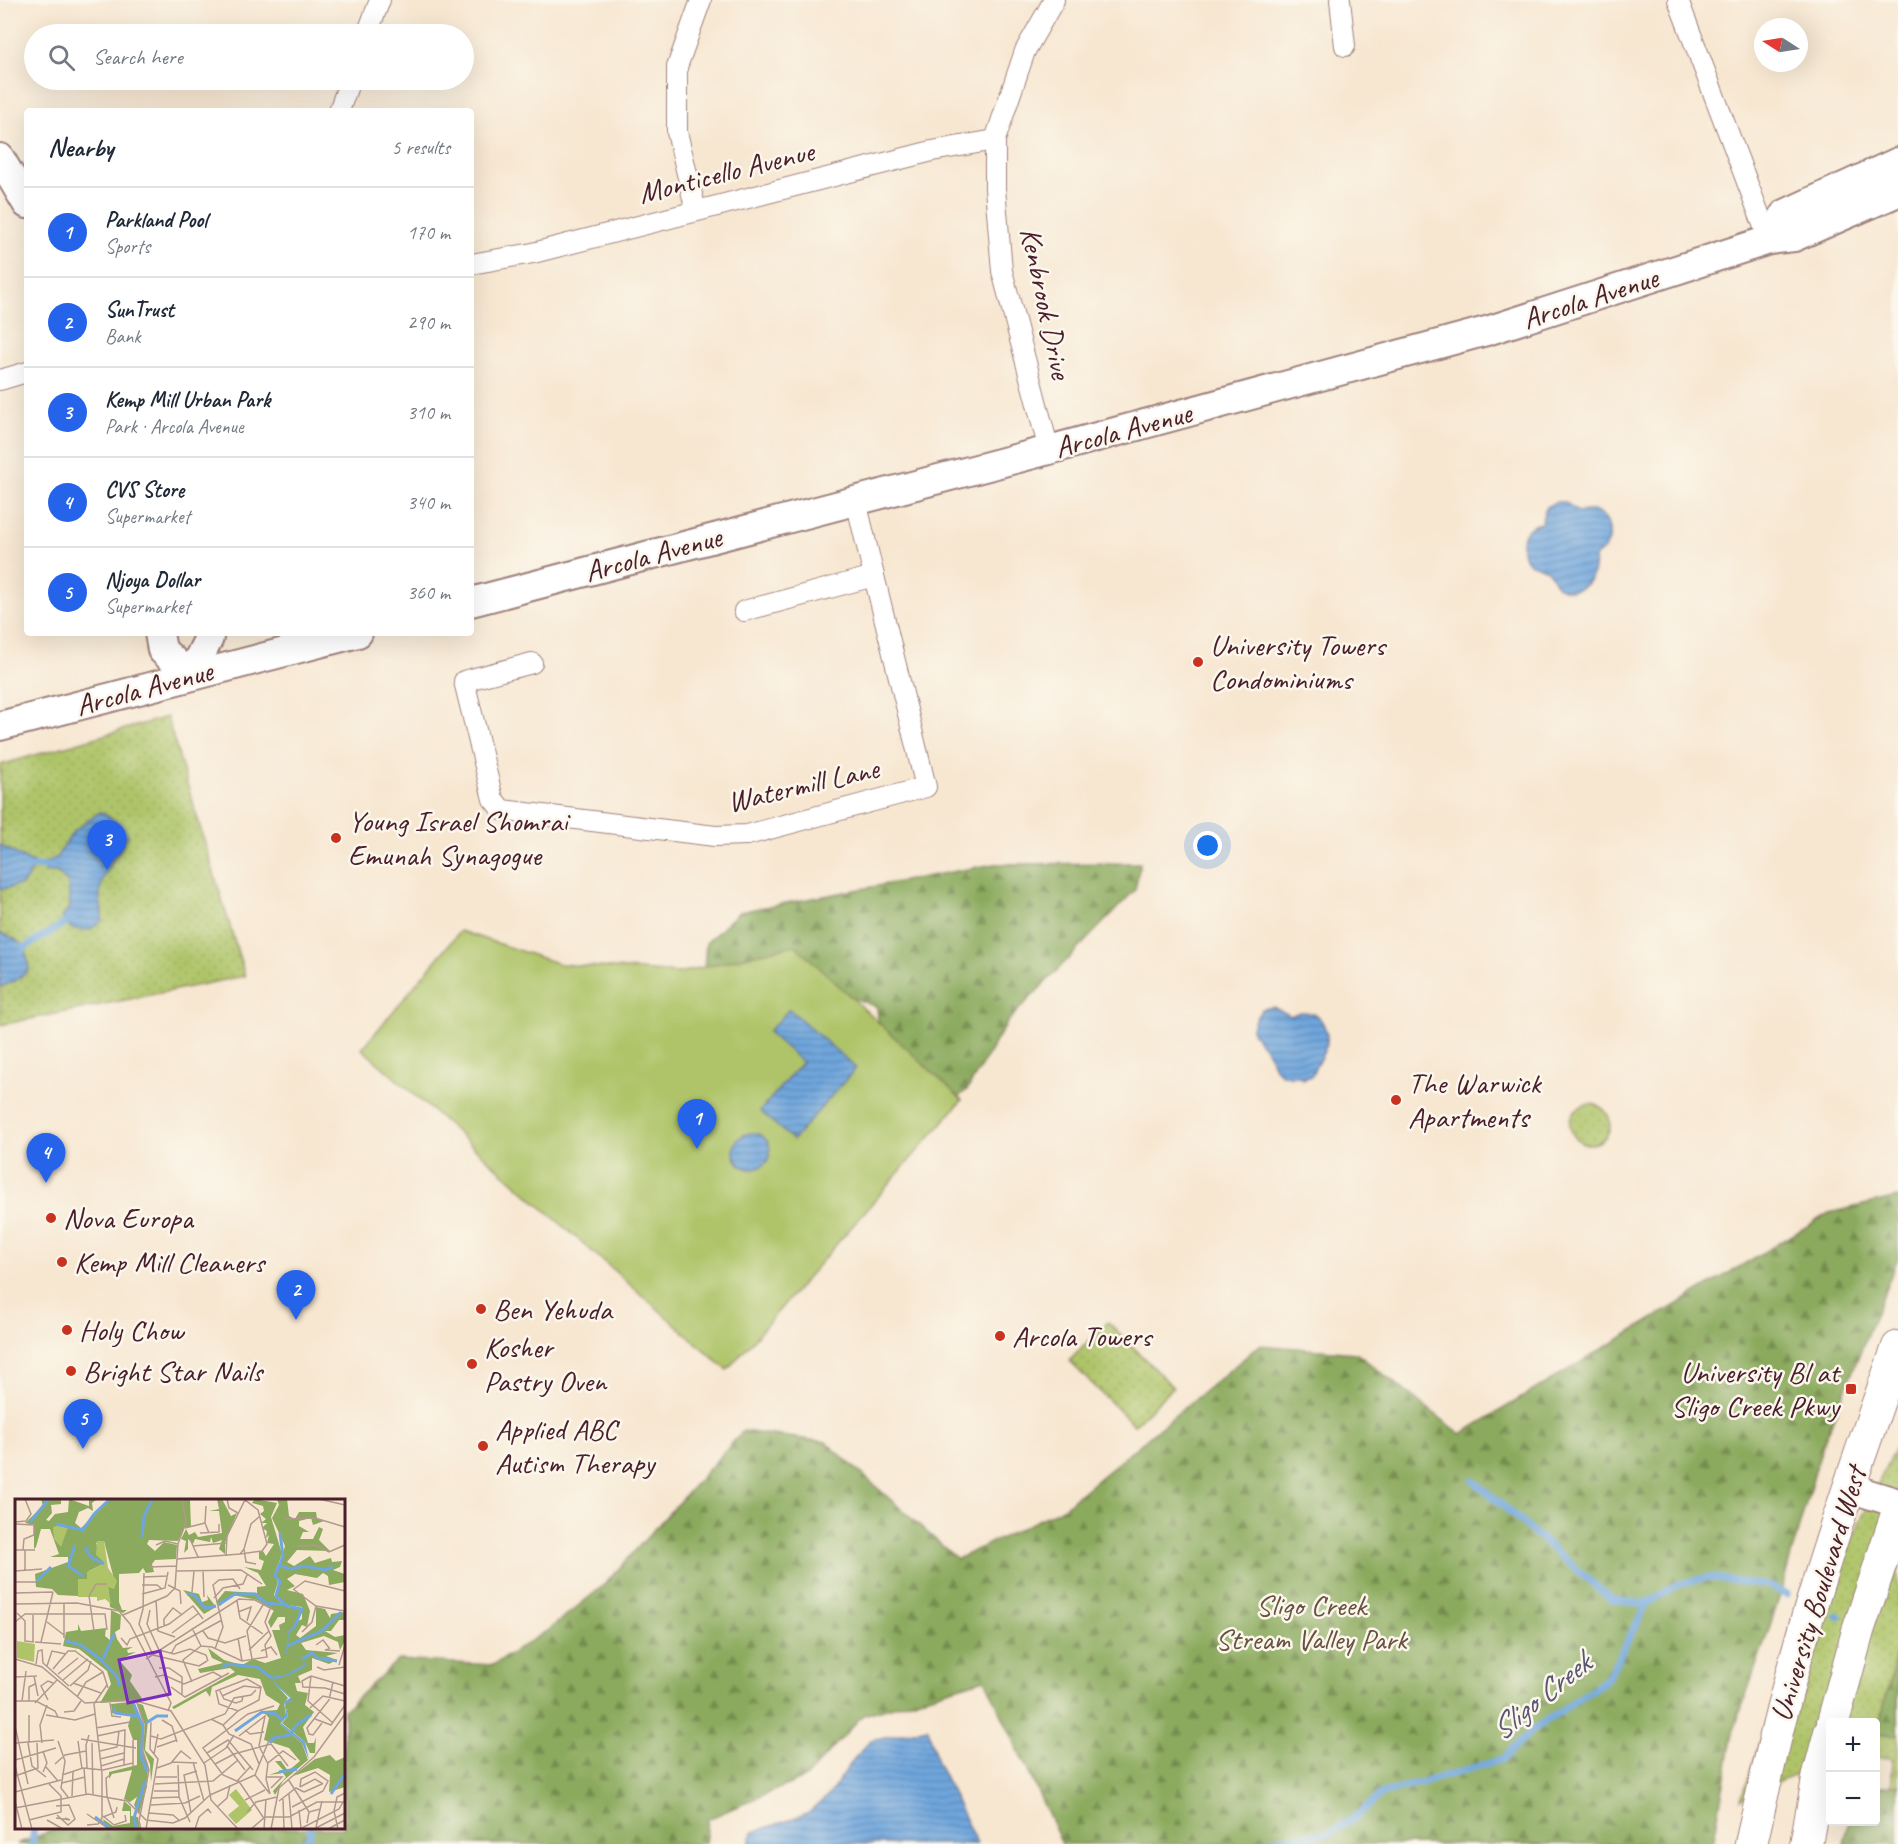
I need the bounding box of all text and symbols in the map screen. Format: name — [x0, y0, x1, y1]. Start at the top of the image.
north arrow — [1754, 18, 1808, 72]
search box — [24, 24, 474, 90]
icon: search — [45, 41, 78, 74]
text: Search here — [93, 43, 183, 71]
text: Nearby — [48, 131, 113, 164]
street label: Monticello Avenue — [634, 131, 820, 212]
text: 5 results — [391, 135, 450, 160]
text: Parkland Pool — [105, 206, 207, 234]
text: 1 — [63, 220, 72, 245]
text: 170 m — [407, 220, 450, 245]
street label: Kenbrook Drive — [1011, 224, 1081, 384]
text: Sports — [105, 234, 150, 259]
street label: Arcola Avenue — [1518, 258, 1665, 338]
text: SunTrust — [105, 296, 174, 324]
text: 2 — [63, 310, 72, 335]
text: 290 m — [407, 310, 450, 335]
text: Bank — [105, 324, 140, 349]
text: Kemp Mill Urban Park — [105, 386, 270, 414]
street label: Arcola Avenue — [1050, 393, 1198, 466]
text: 3 — [63, 400, 72, 425]
text: 310 m — [407, 400, 450, 425]
text: Park · Arcola Avenue — [105, 414, 243, 439]
text: CVS Store — [105, 476, 184, 504]
text: 4 — [63, 490, 72, 515]
text: 340 m — [407, 490, 450, 515]
text: Supermarket — [105, 504, 190, 529]
street label: Arcola Avenue — [580, 517, 728, 590]
text: Njoya Dollar — [105, 566, 200, 594]
text: 5 — [63, 580, 72, 605]
text: 360 m — [407, 580, 450, 605]
text: Supermarket — [105, 594, 190, 619]
place label: University Towers Condominiums — [1210, 626, 1388, 698]
street label: Arcola Avenue — [71, 651, 219, 724]
marker: University Towers Condominiums — [1191, 655, 1205, 669]
street label: Watermill Lane — [724, 749, 885, 821]
place label: Young Israel Shomrai Emunah Synagogue — [348, 802, 571, 874]
pin: 3 — [88, 820, 126, 870]
marker: Young Israel Shomrai Emunah Synagogue — [329, 831, 343, 845]
your location — [1193, 831, 1222, 860]
place label: The Warwick Apartments — [1408, 1064, 1542, 1136]
marker: The Warwick Apartments — [1389, 1093, 1403, 1107]
pin: 1 — [678, 1100, 716, 1149]
pin: 4 — [26, 1134, 66, 1183]
place label: Nova Europa — [63, 1199, 195, 1237]
marker: Nova Europa — [44, 1211, 58, 1225]
place label: Kemp Mill Cleaners — [74, 1243, 267, 1281]
marker: Kemp Mill Cleaners — [55, 1255, 69, 1269]
pin: 2 — [276, 1270, 316, 1320]
place label: Ben Yehuda — [493, 1290, 614, 1328]
marker: Ben Yehuda — [474, 1302, 488, 1316]
place label: Holy Chow — [79, 1311, 186, 1349]
place label: Arcola Towers — [1012, 1317, 1154, 1355]
marker: Holy Chow — [60, 1323, 74, 1337]
place label: Kosher Pastry Oven — [484, 1328, 608, 1400]
marker: Arcola Towers — [993, 1329, 1007, 1343]
place label: Bright Star Nails — [83, 1352, 265, 1390]
place label: University Bl at Sligo Creek Pkwy — [1671, 1353, 1842, 1425]
marker: Kosher Pastry Oven — [465, 1357, 479, 1371]
marker: Bright Star Nails — [64, 1364, 78, 1378]
marker: University Bl at Sligo Creek Pkwy — [1844, 1382, 1858, 1396]
pin: 5 — [64, 1400, 103, 1449]
place label: Applied ABC Autism Therapy — [495, 1410, 657, 1482]
marker: Applied ABC Autism Therapy — [476, 1439, 490, 1453]
street label: University Boulevard West — [1761, 1458, 1876, 1726]
inset map — [15, 1499, 345, 1829]
park label: Sligo Creek Stream Valley Park — [1215, 1586, 1409, 1658]
water label: Sligo Creek — [1482, 1640, 1603, 1749]
map controls — [1826, 1718, 1880, 1826]
button: + — [1826, 1718, 1880, 1772]
button: − — [1826, 1772, 1880, 1826]

